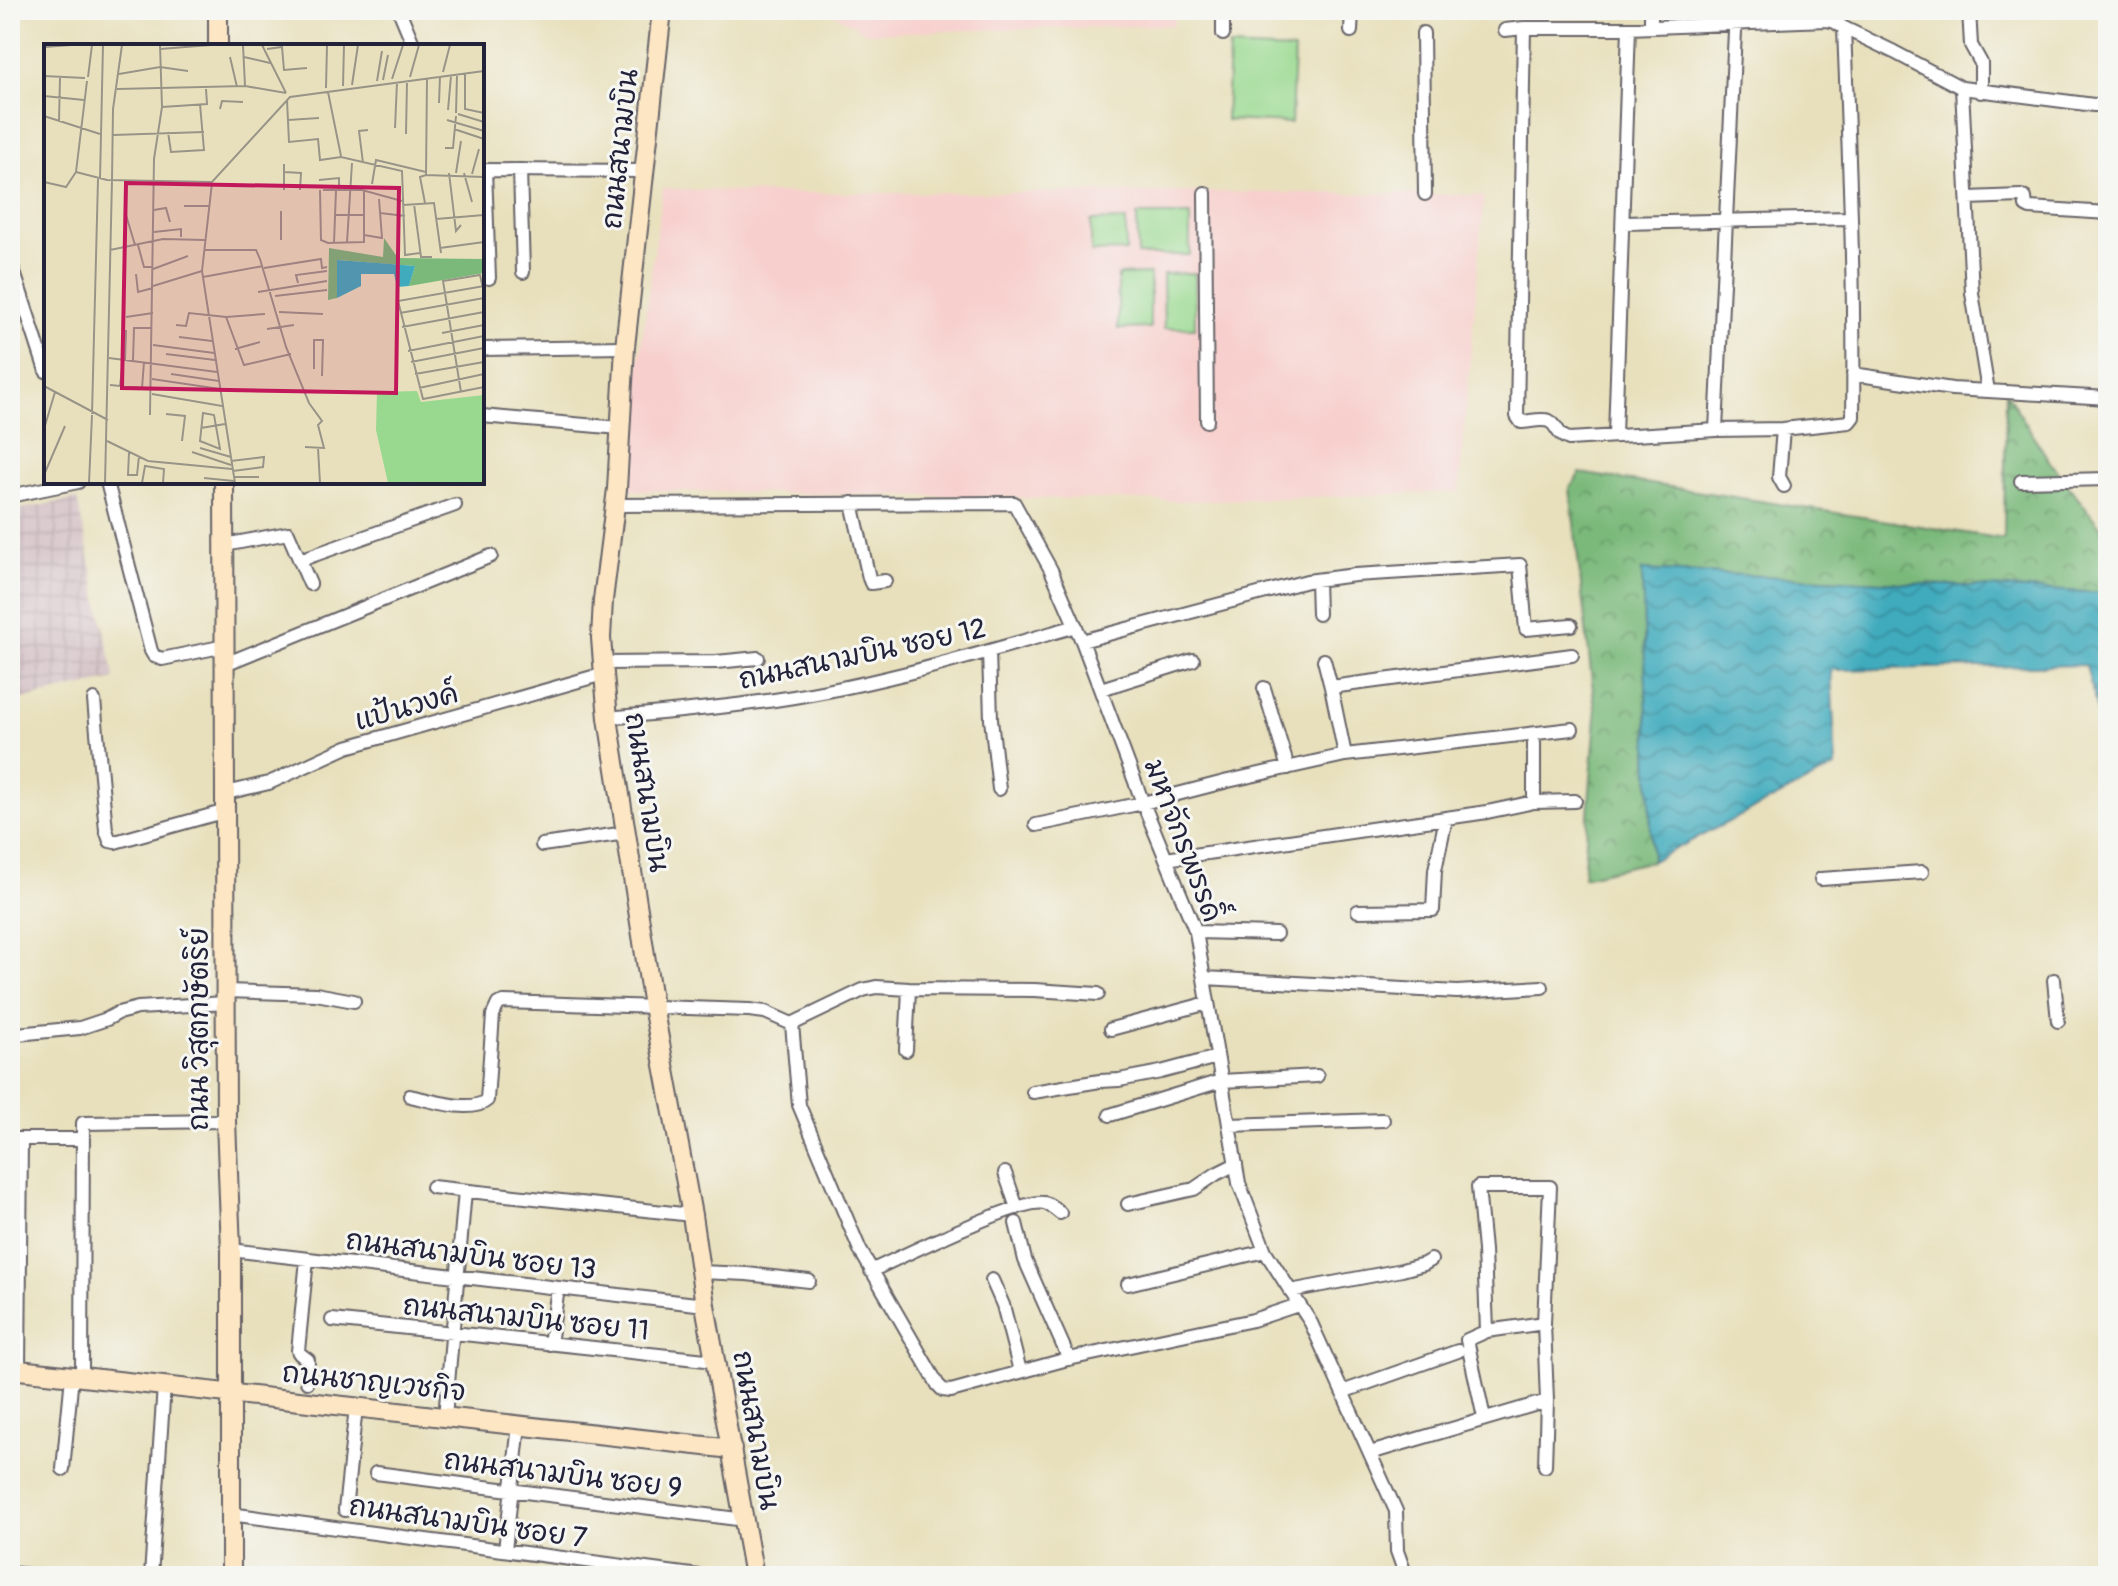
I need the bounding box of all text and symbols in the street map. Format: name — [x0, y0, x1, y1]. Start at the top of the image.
inset map — [44, 44, 484, 484]
street label: ถนนสนามบิน — [595, 67, 646, 231]
street label: ถนนสนามบิน ซอย 12 — [735, 611, 989, 698]
street label: แป้นวงค์ — [350, 673, 462, 739]
street label: ถนนสนามบิน — [617, 710, 676, 875]
street label: มหาจักรพรรดิ์ — [1136, 751, 1238, 927]
street label: ถนน วิสุตกษัตริย์ — [179, 927, 219, 1131]
street label: ถนนสนามบิน ซอย 13 — [344, 1223, 598, 1288]
street label: ถนนสนามบิน ซอย 11 — [401, 1288, 651, 1349]
street label: ถนนสนามบิน — [724, 1348, 787, 1513]
street label: ถนนชาญเวชกิจ — [280, 1355, 467, 1410]
street label: ถนนสนามบิน ซอย 9 — [442, 1443, 684, 1506]
street label: ถนนสนามบิน ซอย 7 — [346, 1488, 589, 1557]

